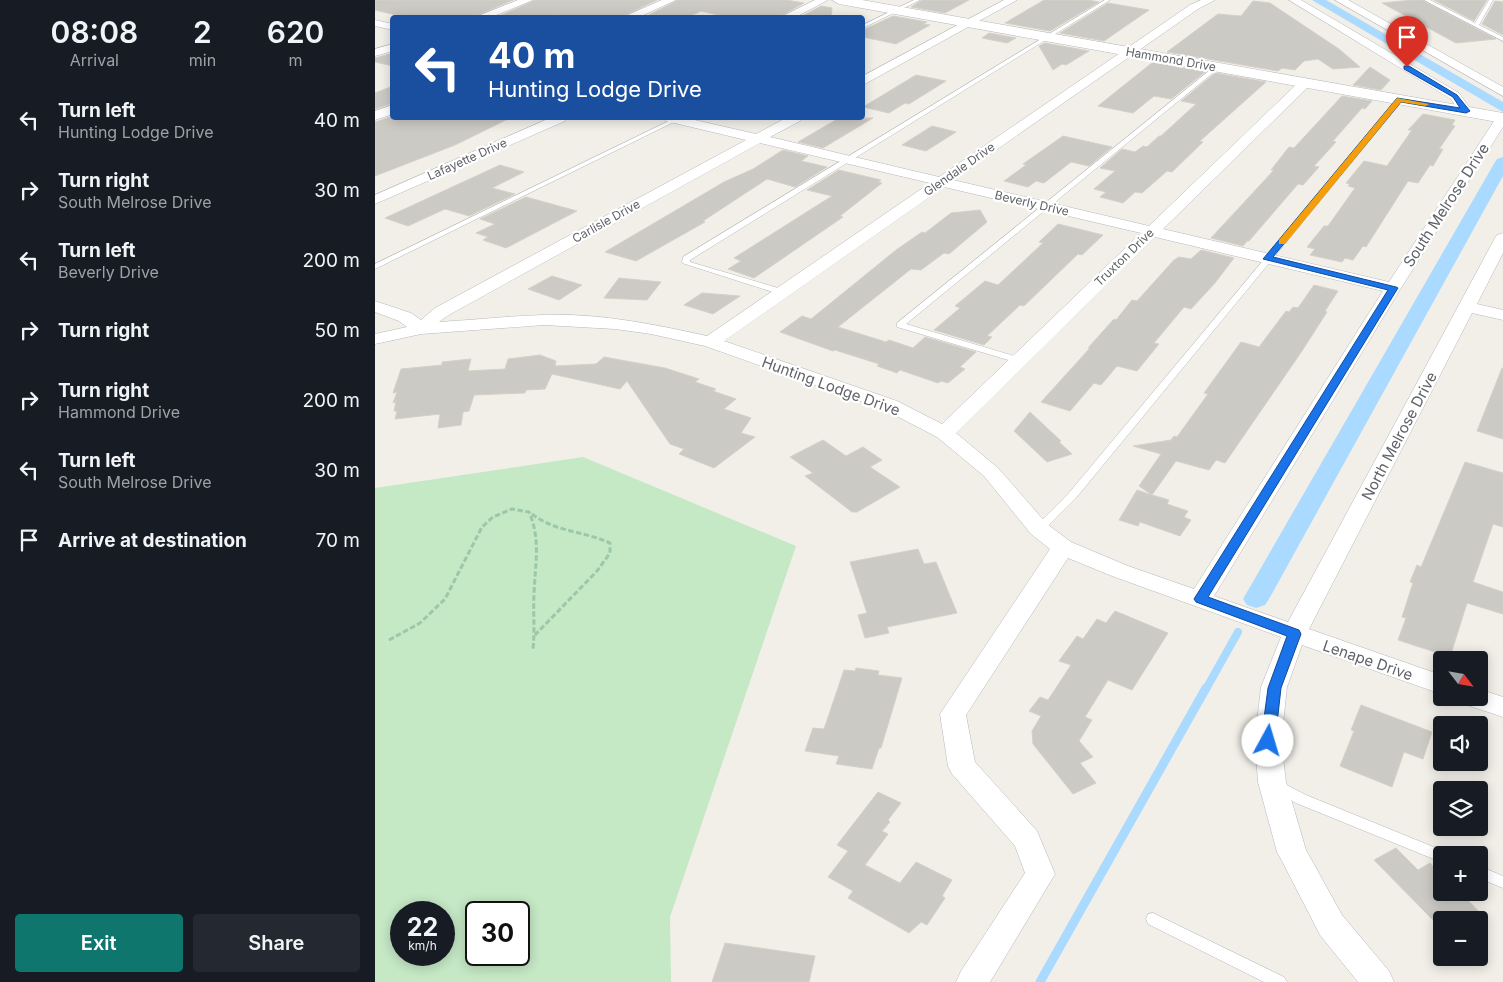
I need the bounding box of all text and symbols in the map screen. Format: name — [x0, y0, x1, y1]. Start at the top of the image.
text: 08:08 — [51, 14, 138, 50]
text: 2 — [193, 14, 212, 50]
text: 620 — [267, 14, 324, 50]
pin — [1386, 16, 1428, 67]
icon: arrive — [1393, 23, 1421, 51]
text: 40 m — [488, 34, 576, 76]
icon: left — [405, 35, 470, 100]
street label: Hammond Drive — [1125, 44, 1217, 74]
text: Arrival — [70, 50, 119, 70]
text: min — [189, 50, 216, 70]
text: m — [289, 50, 303, 70]
text: Hunting Lodge Drive — [488, 76, 702, 102]
text: Turn left — [58, 99, 136, 122]
icon: left — [15, 106, 43, 134]
text: 40 m — [314, 109, 360, 132]
text: Hunting Lodge Drive — [58, 122, 213, 142]
street label: Lafayette Drive — [425, 135, 509, 183]
street label: Glendale Drive — [921, 139, 997, 199]
street label: South Melrose Drive — [1399, 139, 1493, 271]
text: Turn right — [58, 169, 149, 192]
icon: right — [15, 176, 43, 204]
text: 30 m — [314, 179, 360, 202]
street label: Beverly Drive — [993, 187, 1071, 219]
text: South Melrose Drive — [58, 192, 212, 212]
street label: Carlisle Drive — [569, 196, 643, 246]
street label: Truxton Drive — [1091, 225, 1157, 289]
text: Turn left — [58, 239, 136, 262]
icon: left — [15, 246, 43, 274]
text: 200 m — [302, 249, 360, 272]
text: Beverly Drive — [58, 262, 159, 282]
icon: right — [15, 316, 43, 344]
text: Turn right — [58, 319, 149, 342]
text: 50 m — [314, 319, 360, 342]
street label: Hunting Lodge Drive — [759, 352, 903, 420]
street label: North Melrose Drive — [1357, 369, 1441, 503]
text: Turn right — [58, 379, 149, 402]
icon: right — [15, 386, 43, 414]
text: 200 m — [302, 389, 360, 412]
text: Hammond Drive — [58, 402, 180, 422]
text: Turn left — [58, 449, 136, 472]
icon: left — [15, 456, 43, 484]
text: 30 m — [314, 459, 360, 482]
text: South Melrose Drive — [58, 472, 212, 492]
icon: arrive — [15, 526, 43, 554]
text: Arrive at destination — [58, 529, 247, 552]
text: 70 m — [316, 529, 360, 552]
street label: Lenape Drive — [1321, 636, 1415, 684]
north arrow — [1433, 651, 1487, 706]
map controls — [1433, 651, 1488, 966]
position arrow — [1241, 714, 1293, 766]
button: sound — [1433, 716, 1488, 771]
button: layers — [1433, 781, 1488, 836]
button: + — [1433, 846, 1488, 901]
speed limit sign: 30 — [465, 901, 530, 966]
button: − — [1433, 911, 1488, 966]
text: 22 — [407, 912, 438, 942]
button: Exit — [15, 914, 183, 972]
button: Share — [193, 914, 360, 972]
text: km/h — [408, 938, 437, 953]

